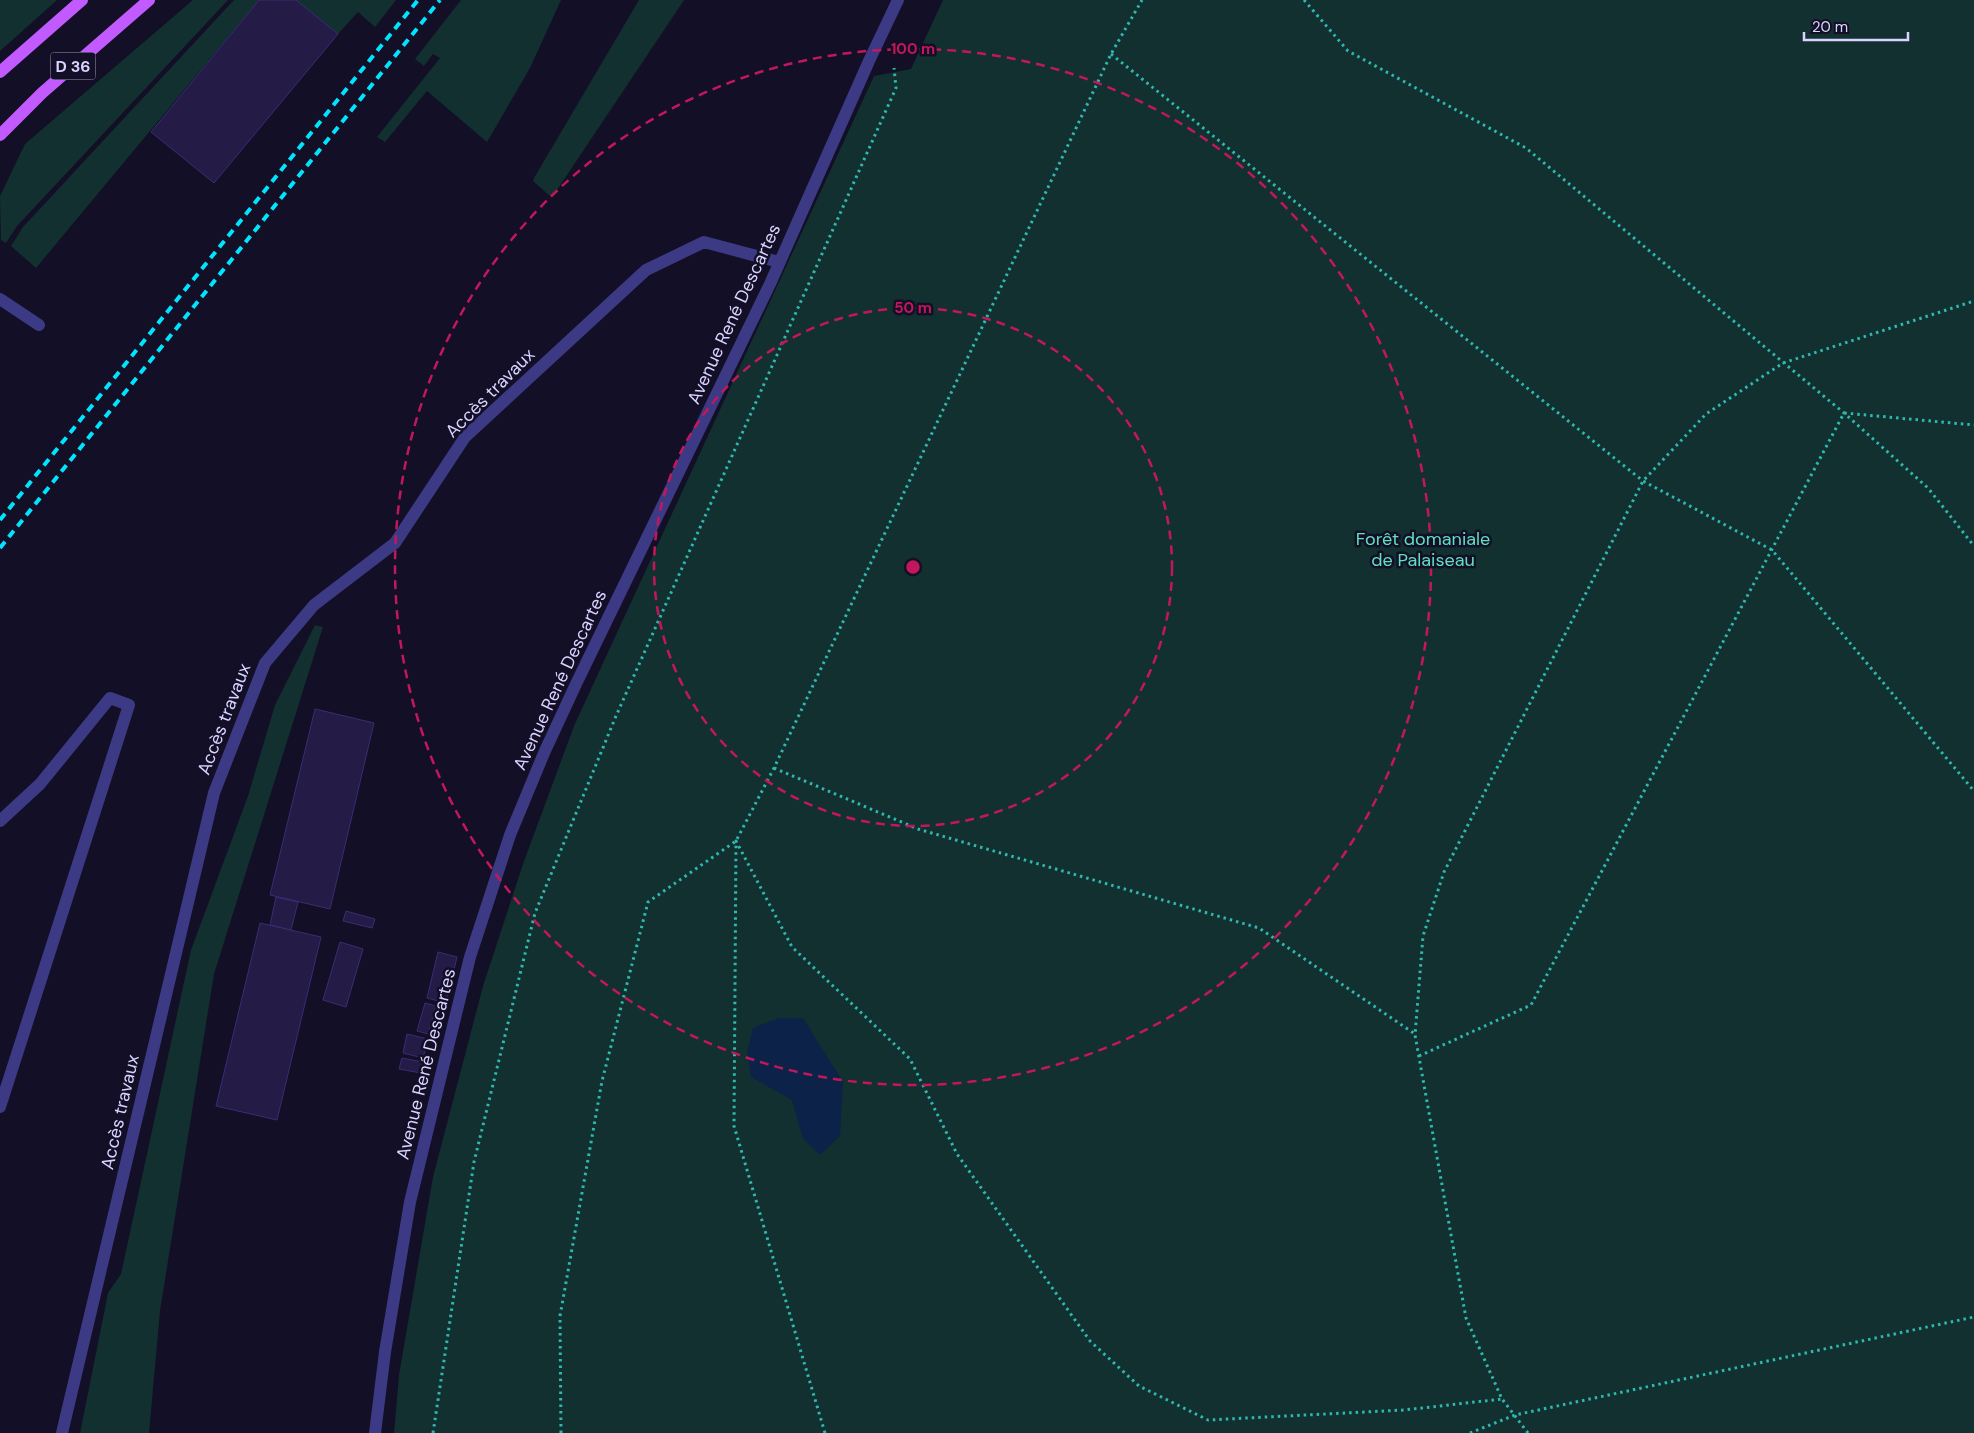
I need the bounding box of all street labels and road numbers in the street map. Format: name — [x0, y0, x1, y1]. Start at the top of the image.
road number: D 36 — [50, 52, 96, 80]
street label: Avenue René Descartes — [682, 220, 786, 408]
street label: Accès travaux — [440, 343, 540, 443]
street label: Avenue René Descartes — [508, 586, 612, 774]
street label: Accès travaux — [192, 660, 256, 778]
street label: Avenue René Descartes — [391, 966, 461, 1162]
street label: Accès travaux — [95, 1052, 145, 1172]

